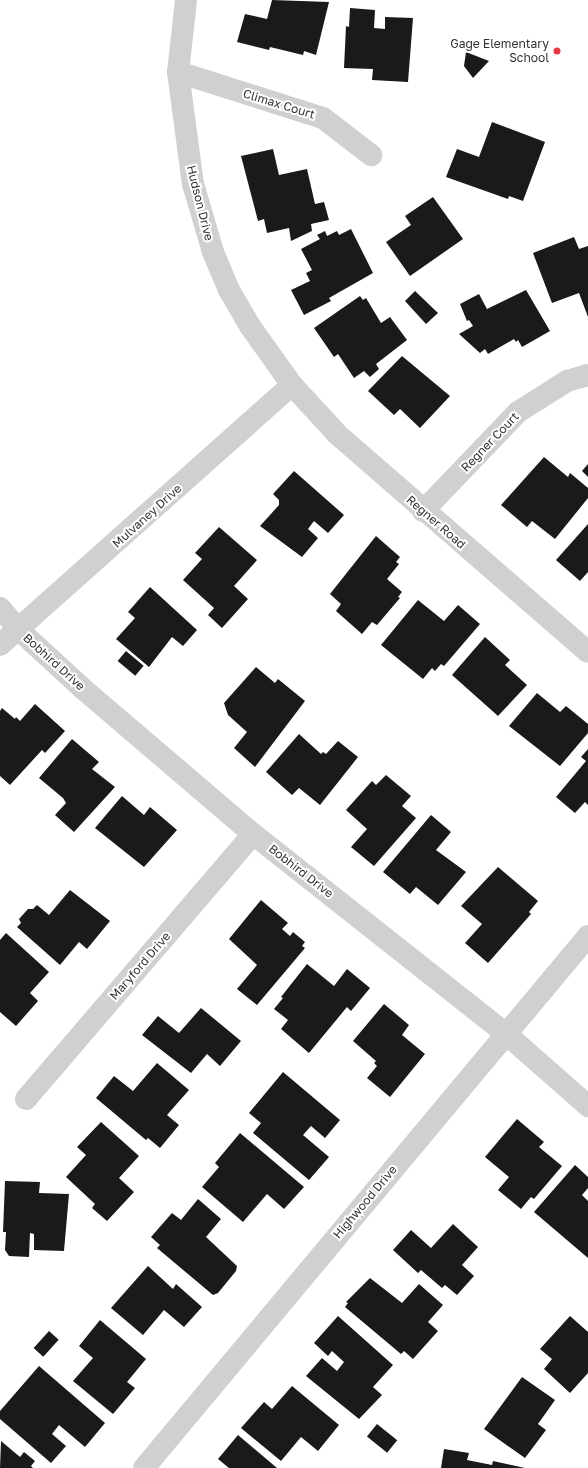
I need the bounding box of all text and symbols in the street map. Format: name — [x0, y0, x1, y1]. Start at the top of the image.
place label: Gage Elementary School — [450, 37, 549, 65]
marker: Gage Elementary School — [552, 46, 562, 56]
street label: Climax Court — [241, 86, 317, 122]
street label: Hudson Drive — [184, 164, 216, 242]
street label: Regner Court — [458, 409, 522, 475]
street label: Mulvaney Drive — [110, 481, 184, 551]
street label: Regner Road — [403, 492, 469, 552]
street label: Bobhird Drive — [20, 631, 88, 693]
street label: Bobhird Drive — [266, 841, 336, 901]
street label: Maryford Drive — [107, 929, 173, 1003]
street label: Highwood Drive — [330, 1162, 400, 1242]

